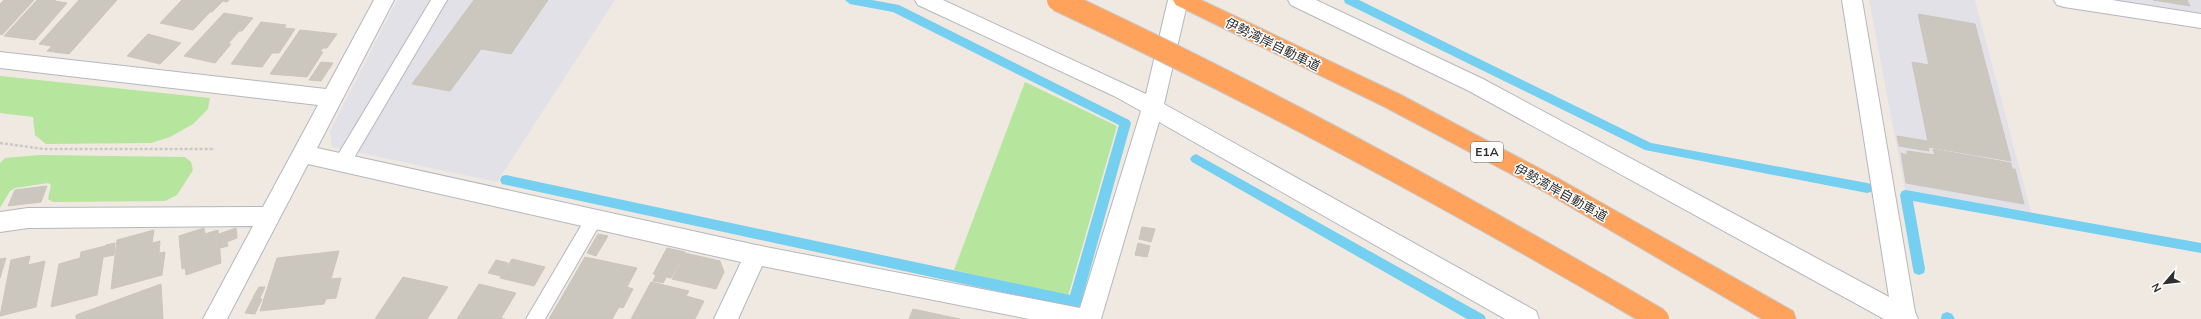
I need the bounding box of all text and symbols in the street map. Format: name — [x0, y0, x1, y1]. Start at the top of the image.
street label: 伊勢湾岸自動車道 — [1222, 14, 1323, 76]
road number: E1A — [1471, 142, 1503, 162]
street label: 伊勢湾岸自動車道 — [1511, 160, 1610, 226]
north arrow — [2145, 263, 2185, 303]
text: N — [2148, 280, 2165, 295]

